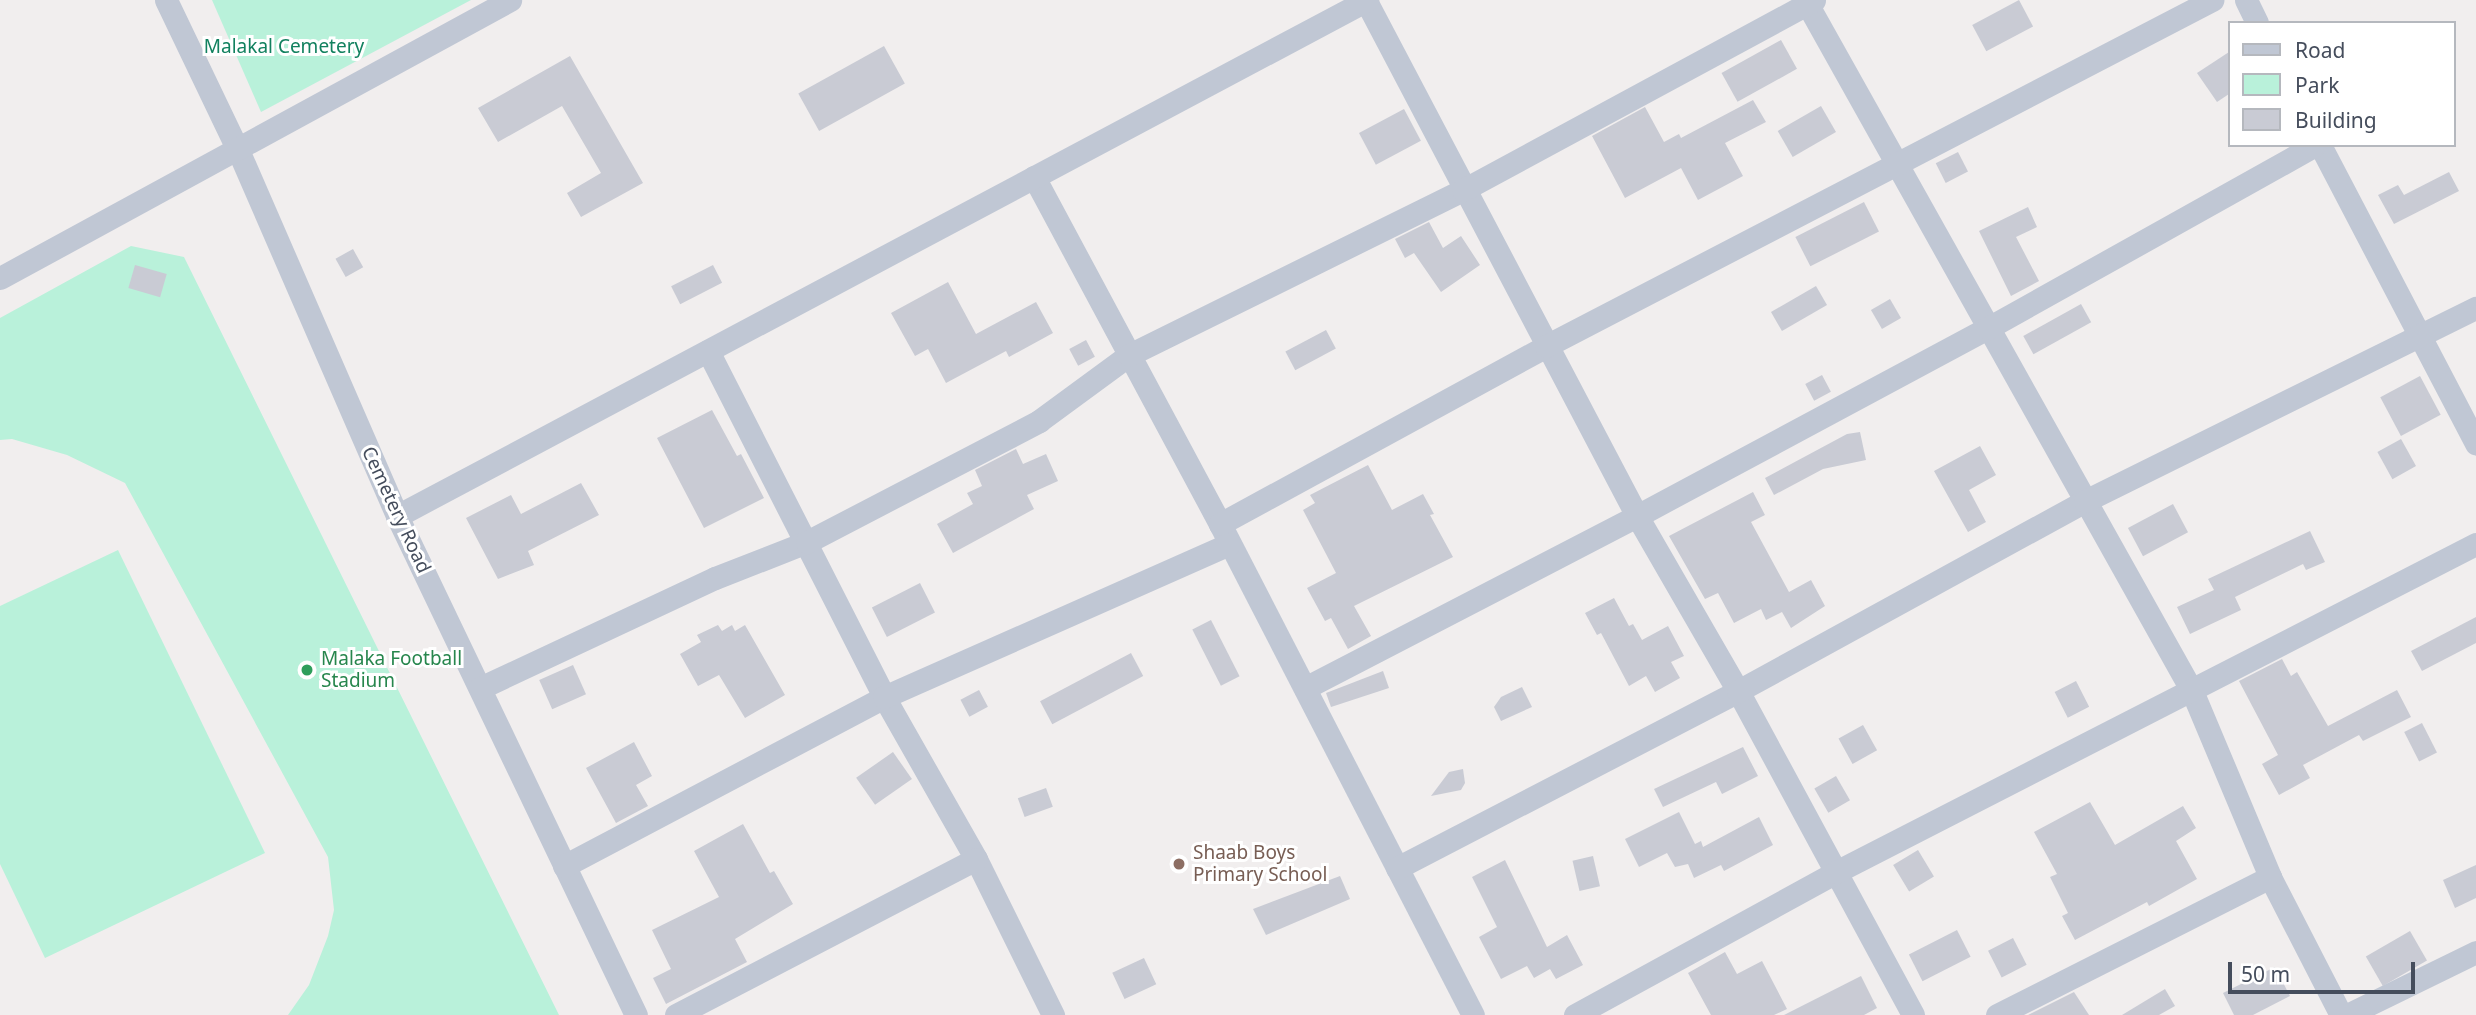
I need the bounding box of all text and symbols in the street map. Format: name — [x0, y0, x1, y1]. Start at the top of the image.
legend — [2228, 21, 2455, 147]
park label: Malakal Cemetery — [204, 36, 364, 58]
text: Road — [2295, 36, 2345, 64]
text: Park — [2295, 71, 2339, 99]
text: Building — [2295, 106, 2377, 134]
street label: Cemetery Road — [357, 443, 435, 577]
place label: Malaka Football Stadium — [321, 648, 462, 692]
marker: Malaka Football Stadium — [299, 662, 315, 678]
place label: Shaab Boys Primary School — [1193, 842, 1327, 886]
marker: Shaab Boys Primary School — [1171, 856, 1187, 872]
scale bar — [2231, 948, 2418, 992]
text: 50 m — [2241, 960, 2290, 988]

